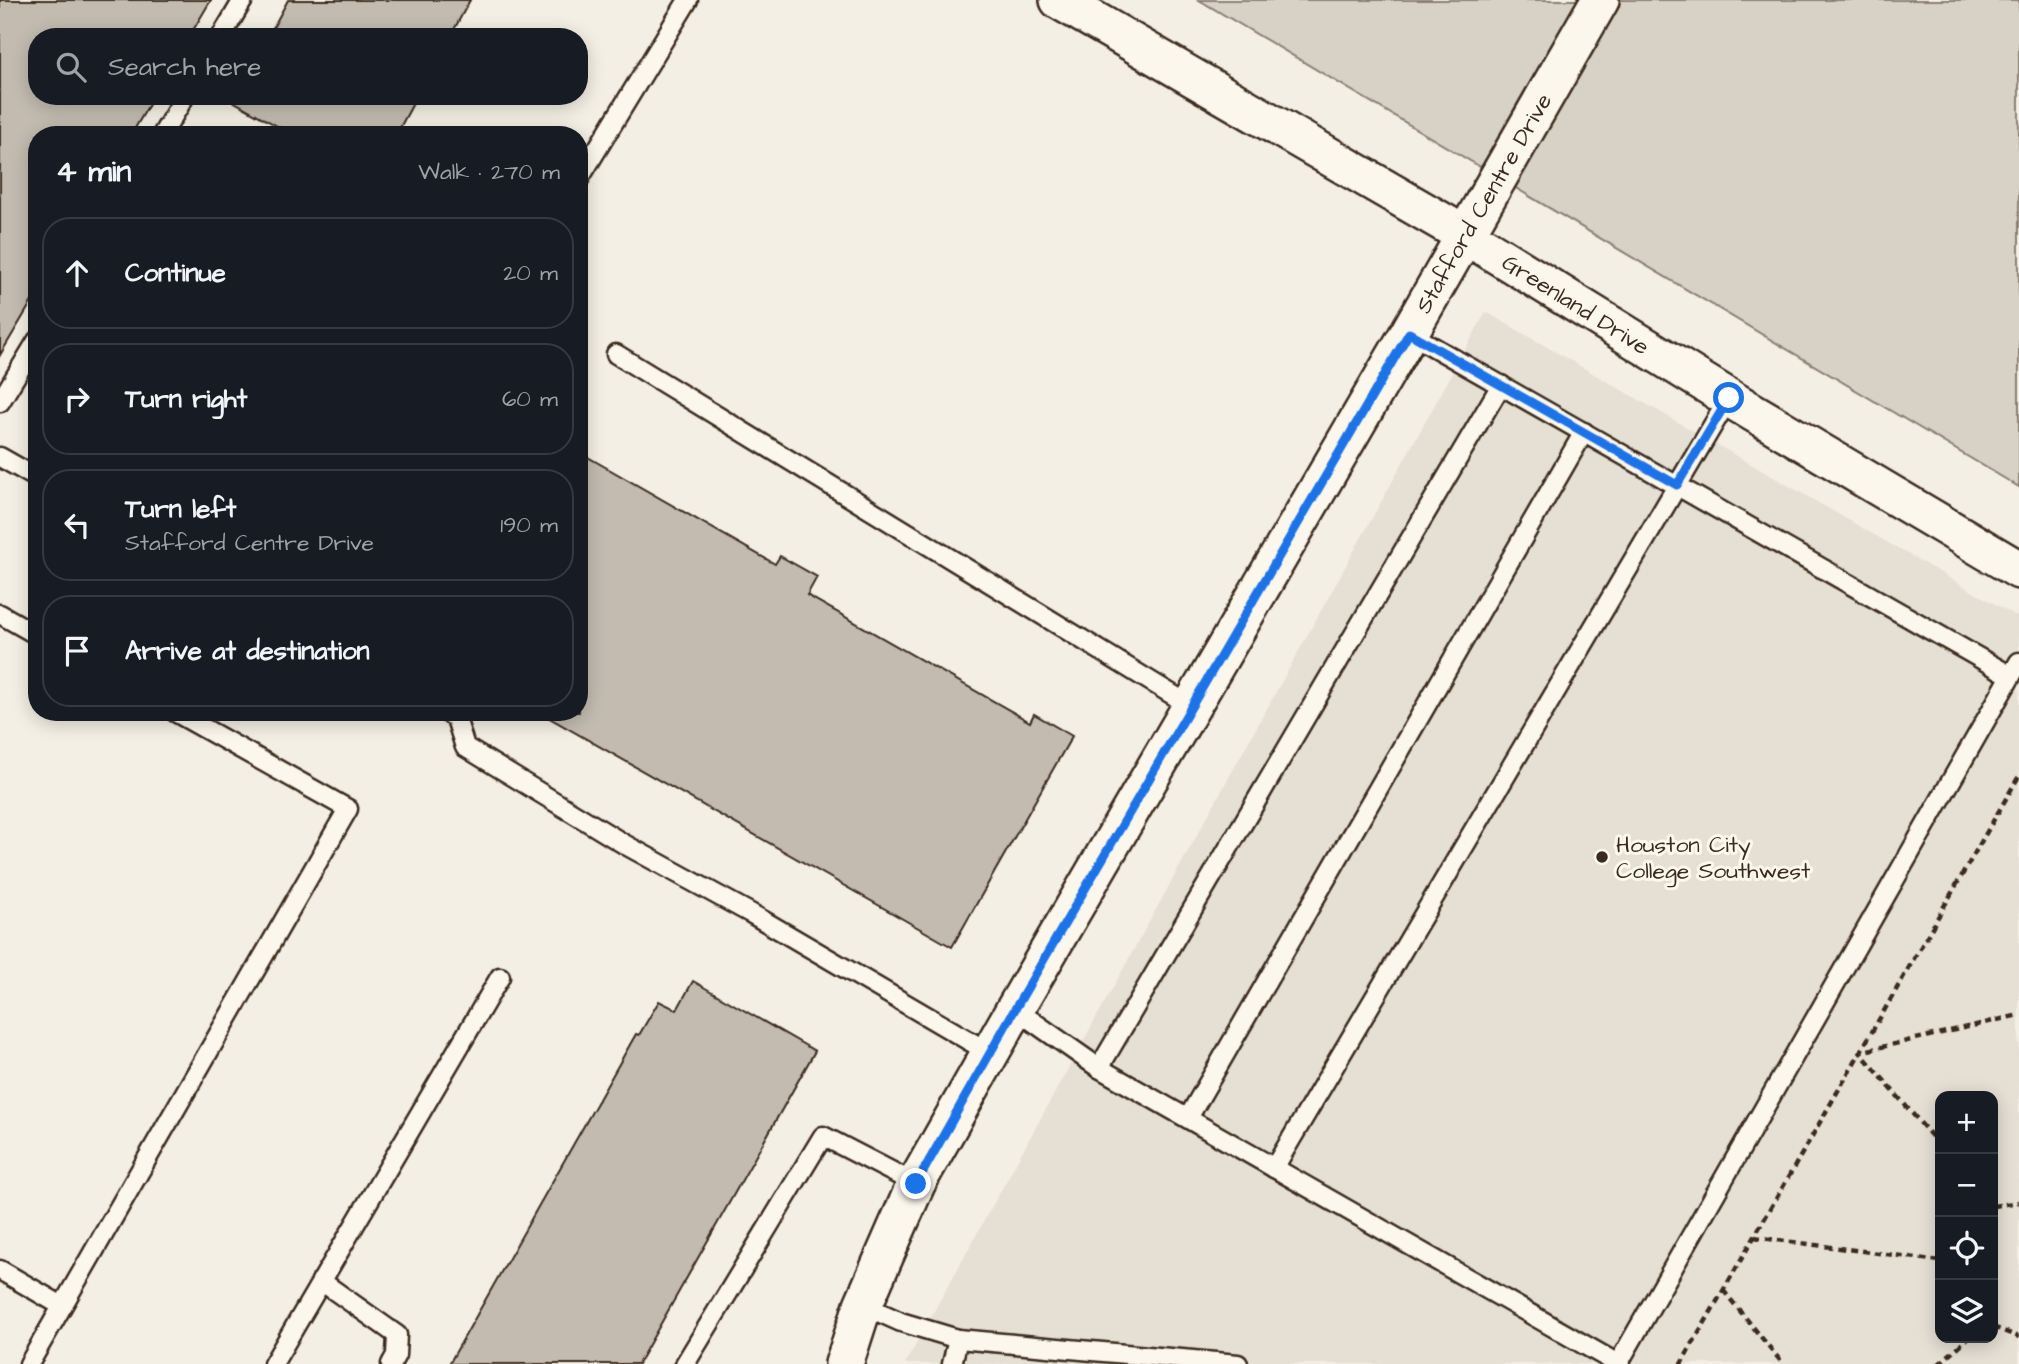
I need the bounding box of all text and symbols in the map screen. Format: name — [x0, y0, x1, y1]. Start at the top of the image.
search box — [28, 28, 588, 105]
icon: search — [52, 48, 90, 86]
text: Search here — [108, 49, 261, 85]
street label: Stafford Centre Drive — [1408, 88, 1560, 319]
text: 4 min — [56, 151, 131, 193]
text: Walk · 270 m — [418, 156, 560, 188]
street label: Greenland Drive — [1496, 247, 1655, 363]
icon: ahead — [58, 254, 96, 292]
text: Continue — [125, 255, 226, 291]
text: 20 m — [503, 257, 558, 289]
icon: right — [58, 380, 96, 418]
text: Turn right — [125, 381, 247, 417]
route start — [1713, 382, 1744, 413]
text: 60 m — [502, 383, 558, 415]
text: Turn left — [125, 491, 236, 527]
icon: left — [58, 506, 96, 544]
text: 190 m — [500, 509, 558, 541]
text: Stafford Centre Drive — [125, 527, 374, 559]
icon: arrive — [58, 632, 96, 670]
text: Arrive at destination — [125, 633, 370, 669]
place label: Houston City College Southwest — [1616, 829, 1811, 888]
marker: Houston City College Southwest — [1594, 849, 1610, 865]
map controls — [1935, 1091, 1998, 1343]
button: + — [1935, 1091, 1998, 1154]
button: − — [1935, 1154, 1998, 1217]
route end — [900, 1168, 931, 1199]
button: locate — [1935, 1217, 1998, 1280]
button: layers — [1935, 1280, 1998, 1343]

